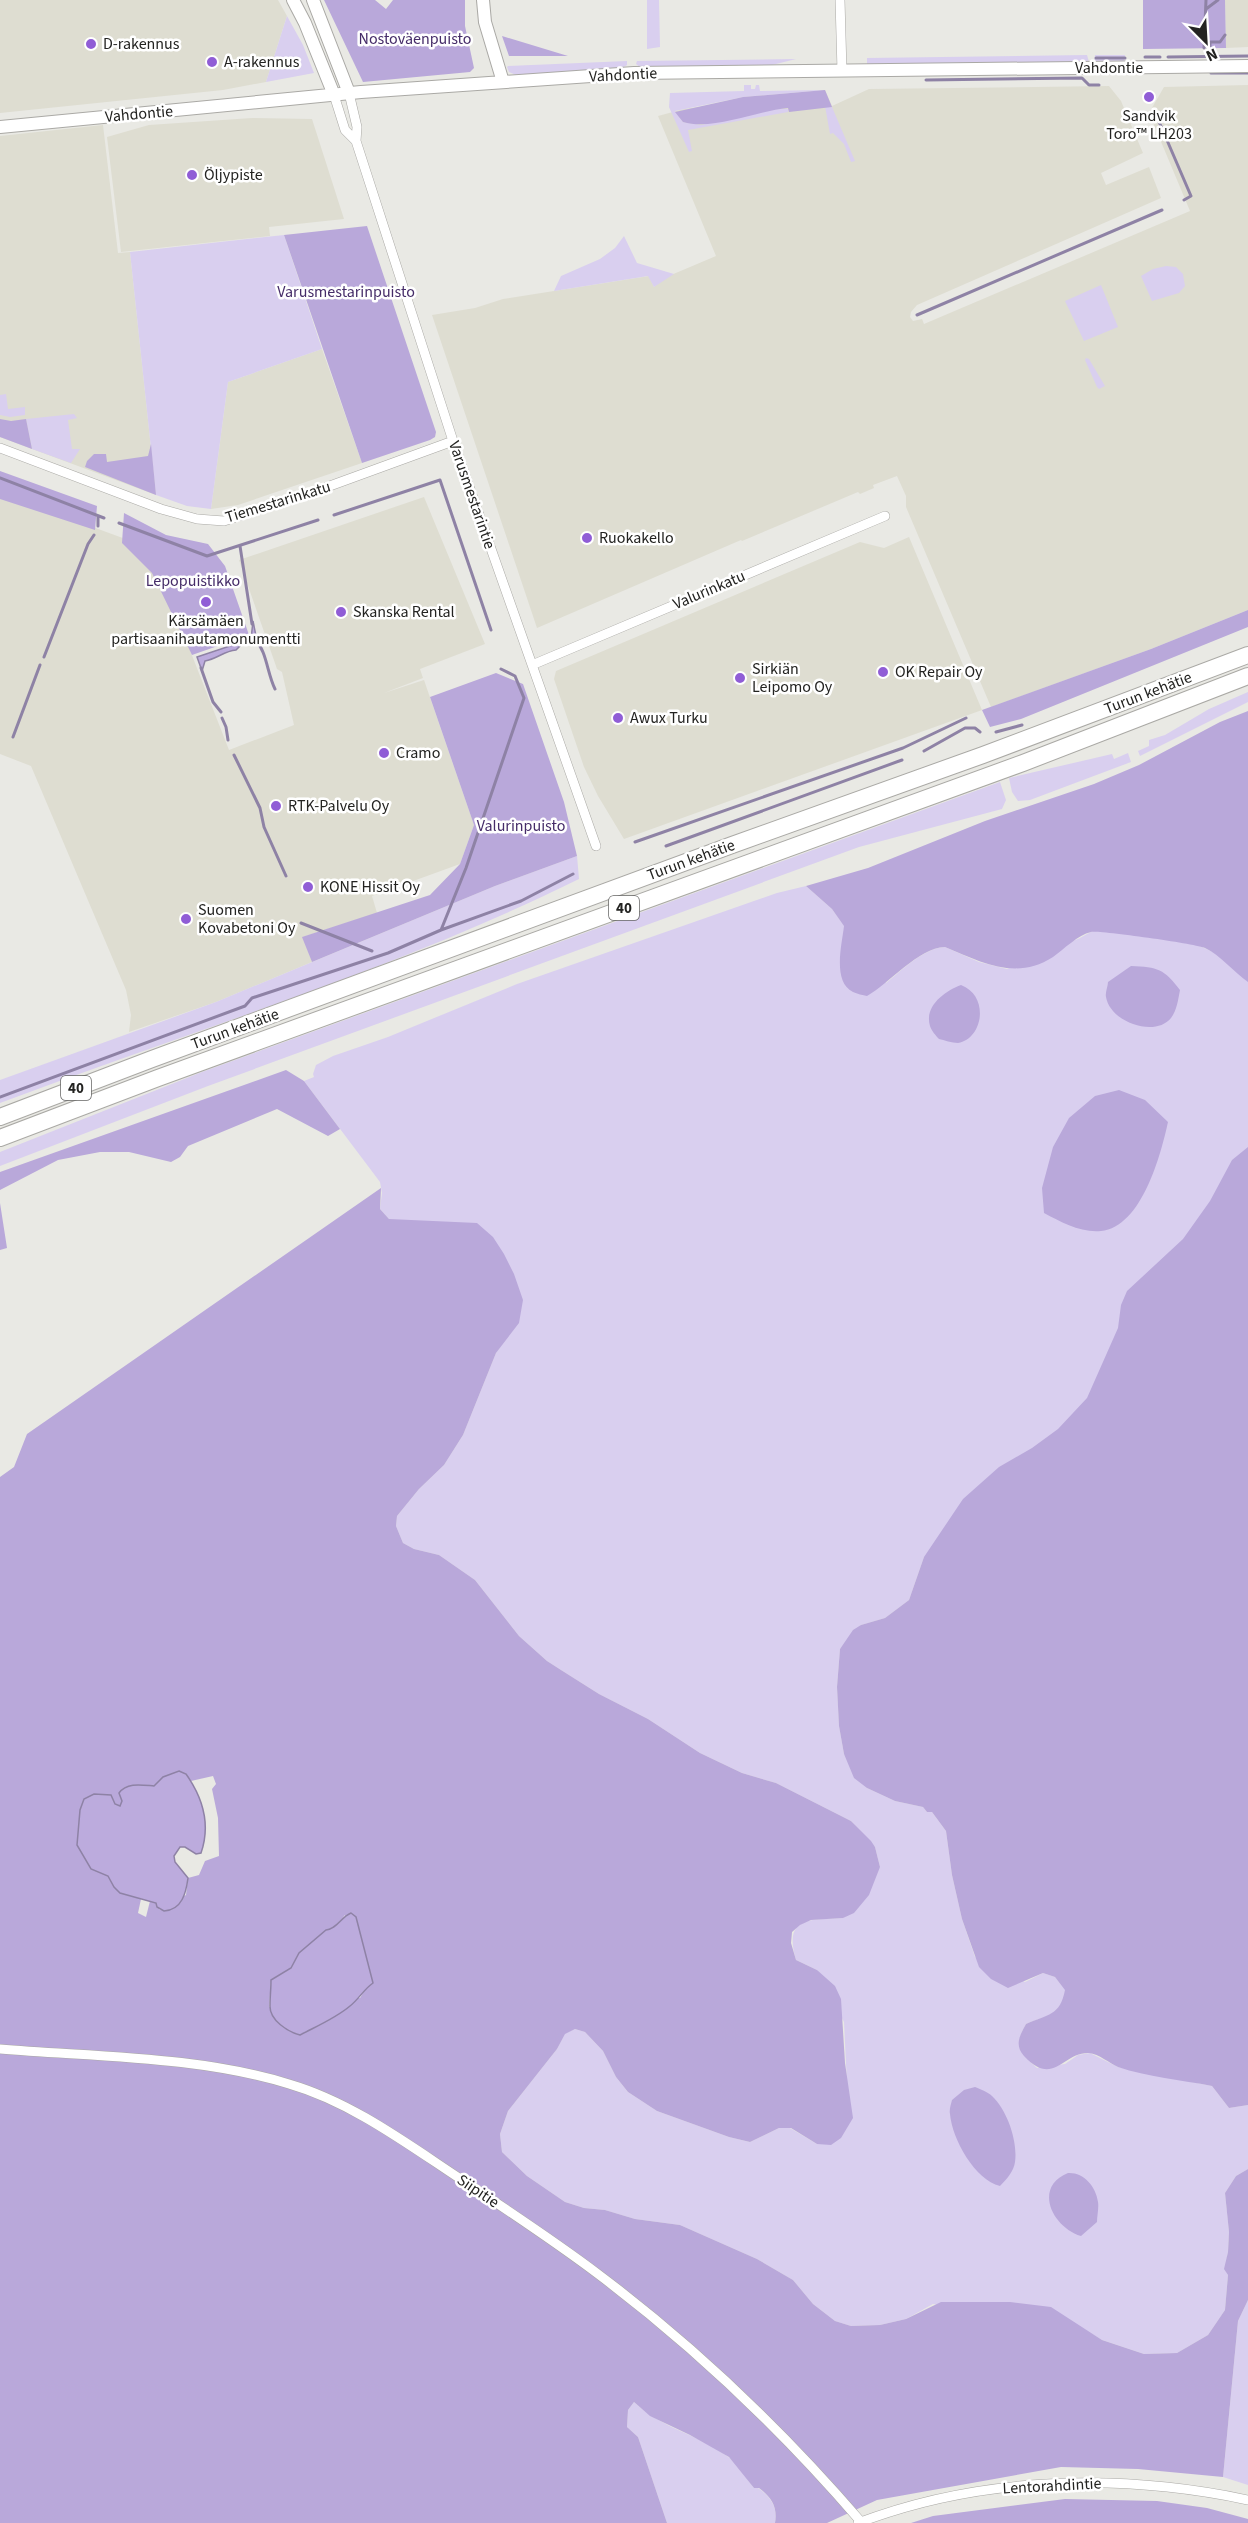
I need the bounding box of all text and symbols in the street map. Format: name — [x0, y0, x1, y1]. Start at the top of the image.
north arrow — [1176, 12, 1236, 72]
park label: Nostoväenpuisto — [359, 28, 471, 50]
place label: D-rakennus — [103, 33, 180, 55]
marker: D-rakennus — [84, 37, 98, 51]
text: N — [1202, 43, 1221, 67]
place label: A-rakennus — [224, 51, 300, 73]
marker: A-rakennus — [205, 55, 219, 69]
street label: Vahdontie — [1075, 57, 1143, 79]
street label: Vahdontie — [588, 62, 658, 88]
marker: Sandvik Toro™ LH203 — [1142, 90, 1156, 104]
street label: Vahdontie — [104, 100, 174, 128]
place label: Sandvik Toro™ LH203 — [1106, 105, 1192, 145]
place label: Öljypiste — [204, 164, 263, 186]
marker: Öljypiste — [185, 168, 199, 182]
park label: Varusmestarinpuisto — [277, 281, 415, 303]
street label: Varusmestarintie — [443, 438, 501, 552]
street label: Tiemestarinkatu — [223, 476, 333, 528]
place label: Ruokakello — [599, 527, 674, 549]
marker: Ruokakello — [580, 531, 594, 545]
street label: Valurinkatu — [669, 565, 749, 615]
park label: Lepopuistikko — [146, 570, 240, 592]
marker: Kärsämäen partisaanihautamonumentti — [199, 595, 213, 609]
place label: Skanska Rental — [353, 601, 455, 623]
marker: Skanska Rental — [334, 605, 348, 619]
place label: Kärsämäen partisaanihautamonumentti — [111, 610, 301, 650]
place label: Sirkiän Leipomo Oy — [752, 658, 833, 698]
place label: OK Repair Oy — [895, 661, 983, 683]
marker: OK Repair Oy — [876, 665, 890, 679]
street label: Turun kehätie — [1101, 666, 1195, 720]
marker: Sirkiän Leipomo Oy — [733, 671, 747, 685]
place label: Awux Turku — [630, 707, 708, 729]
marker: Awux Turku — [611, 711, 625, 725]
place label: Cramo — [396, 742, 440, 764]
marker: Cramo — [377, 746, 391, 760]
place label: RTK-Palvelu Oy — [288, 795, 390, 817]
marker: RTK-Palvelu Oy — [269, 799, 283, 813]
park label: Valurinpuisto — [477, 815, 565, 837]
street label: Turun kehätie — [644, 834, 738, 886]
place label: KONE Hissit Oy — [320, 876, 420, 898]
marker: KONE Hissit Oy — [301, 880, 315, 894]
road number: 40 — [609, 896, 639, 920]
place label: Suomen Kovabetoni Oy — [198, 899, 296, 939]
marker: Suomen Kovabetoni Oy — [179, 912, 193, 926]
street label: Turun kehätie — [188, 1003, 282, 1055]
road number: 40 — [61, 1076, 91, 1100]
street label: Siipitie — [453, 2169, 503, 2213]
street label: Lentorahdintie — [1002, 2472, 1102, 2500]

